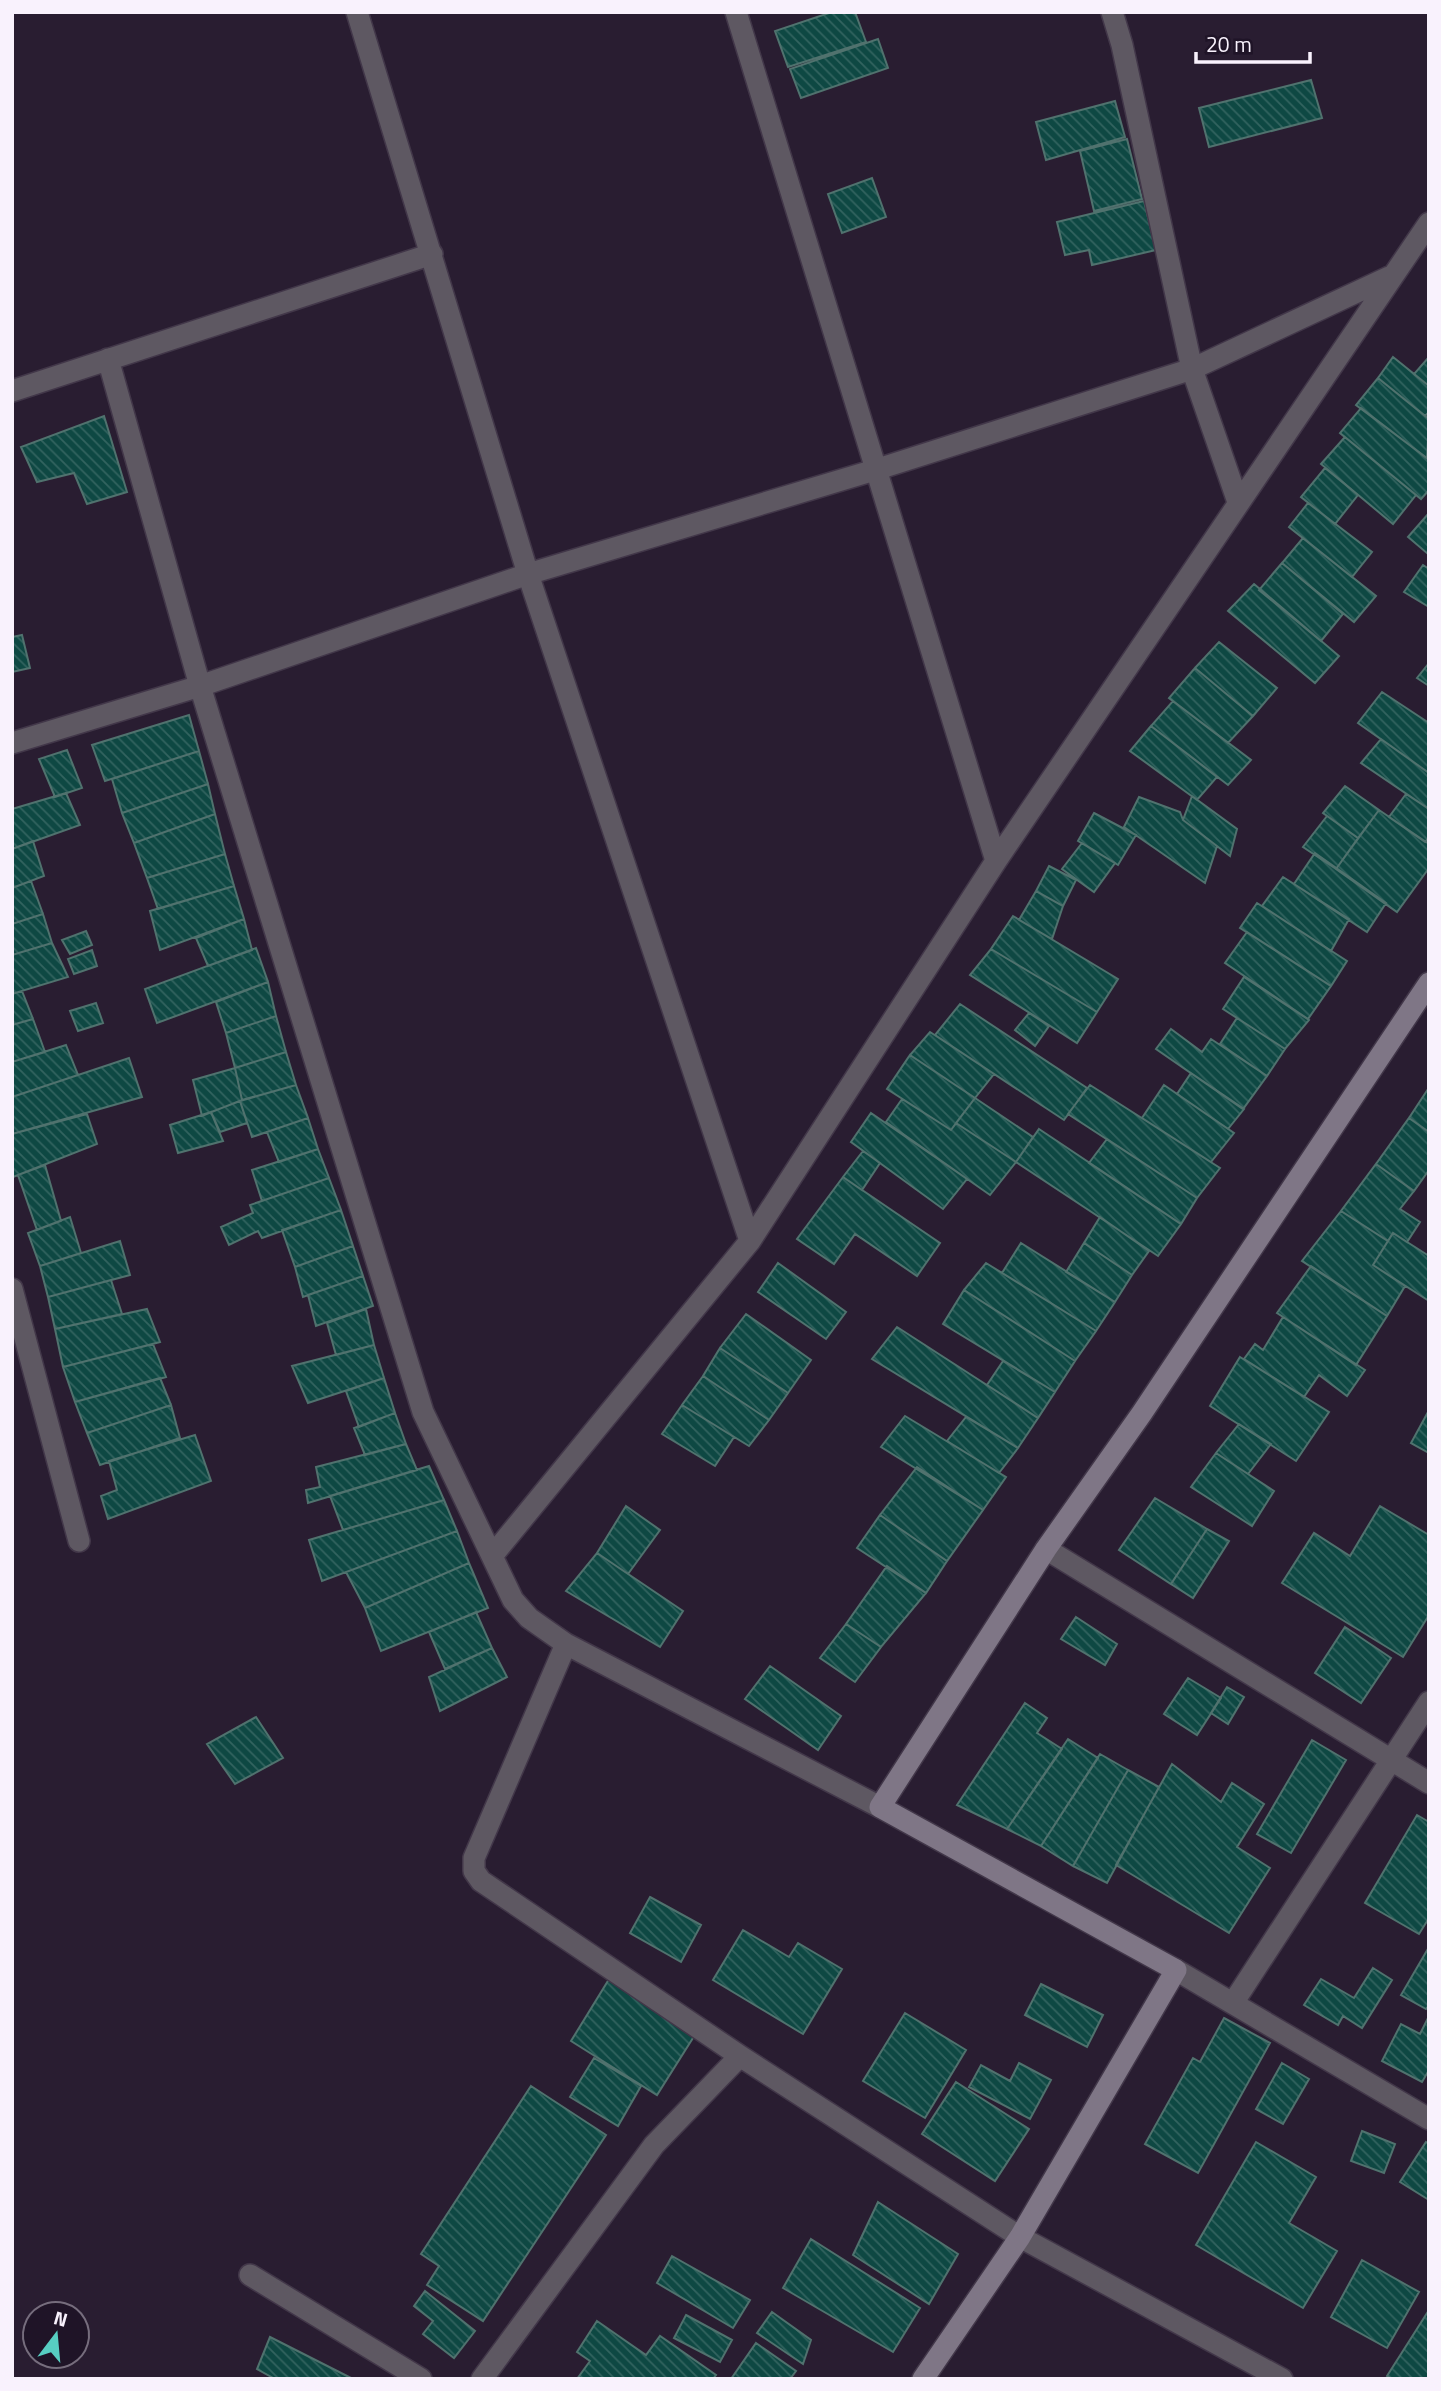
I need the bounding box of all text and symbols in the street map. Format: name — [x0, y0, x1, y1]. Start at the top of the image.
scale bar — [1196, 21, 1310, 65]
text: 20 m — [1206, 28, 1252, 60]
north arrow — [21, 2300, 91, 2370]
text: N — [50, 2302, 71, 2334]

